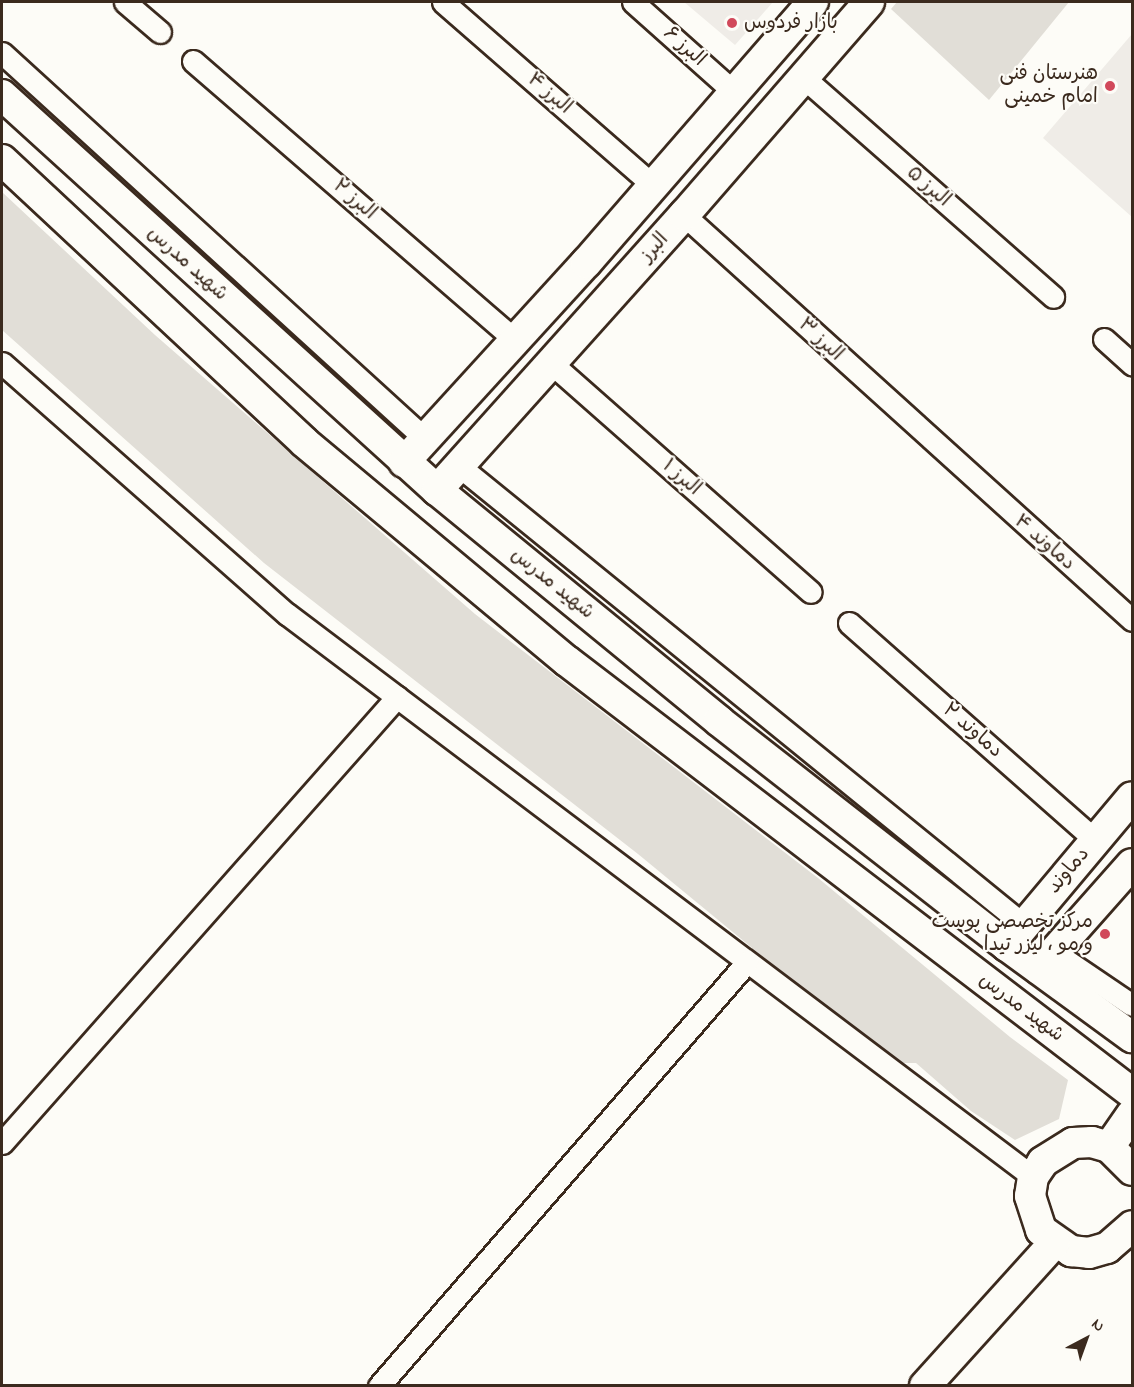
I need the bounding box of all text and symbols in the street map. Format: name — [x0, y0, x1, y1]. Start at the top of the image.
place label: بازار فردوس — [744, 11, 838, 35]
marker: بازار فردوس — [725, 16, 739, 30]
street label: البرز ۶ — [658, 22, 710, 72]
place label: هنرستان فنی امام خمینی — [1000, 62, 1098, 109]
street label: البرز ۴ — [522, 68, 576, 120]
marker: هنرستان فنی امام خمینی — [1103, 79, 1117, 93]
street label: البرز ۵ — [901, 161, 955, 213]
street label: البرز ۲ — [327, 175, 381, 225]
street label: شهید مدرس — [142, 222, 232, 306]
street label: البرز — [636, 228, 674, 268]
street label: البرز ۳ — [792, 313, 848, 367]
street label: البرز ۱ — [657, 455, 705, 501]
street label: دماوند ۴ — [1008, 510, 1080, 576]
street label: شهید مدرس — [506, 543, 598, 625]
street label: دماوند ۲ — [937, 698, 1007, 764]
street label: دماوند — [1043, 843, 1095, 899]
place label: مرکز تخصصی پوست و مو ، لیزر تیدا — [931, 910, 1093, 957]
marker: مرکز تخصصی پوست و مو ، لیزر تیدا — [1098, 927, 1112, 941]
street label: شهید مدرس — [974, 968, 1068, 1048]
north arrow — [1056, 1309, 1116, 1369]
text: N — [1086, 1313, 1110, 1338]

